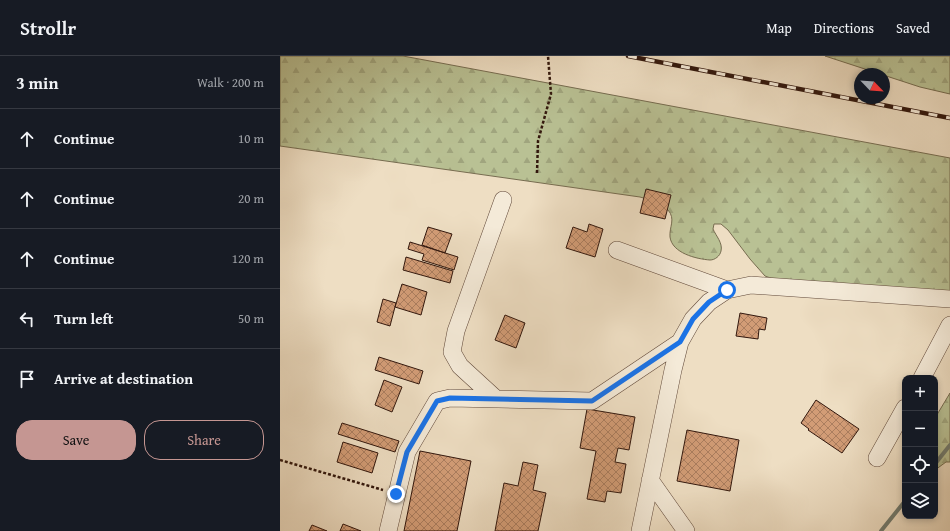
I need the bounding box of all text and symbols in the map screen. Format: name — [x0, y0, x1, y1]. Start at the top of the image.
text: Strollr — [20, 14, 76, 42]
text: Map — [766, 18, 792, 38]
text: Directions — [814, 18, 874, 38]
text: Saved — [896, 18, 930, 38]
north arrow — [854, 68, 890, 104]
text: 3 min — [16, 70, 58, 95]
text: Walk · 200 m — [197, 73, 264, 92]
icon: ahead — [16, 128, 38, 150]
text: Continue — [54, 128, 115, 149]
text: 10 m — [238, 129, 264, 148]
icon: ahead — [16, 188, 38, 210]
text: Continue — [54, 188, 115, 209]
text: 20 m — [238, 189, 264, 208]
icon: ahead — [16, 248, 38, 270]
text: Continue — [54, 248, 115, 269]
text: 120 m — [232, 249, 264, 268]
route start — [718, 281, 736, 299]
icon: left — [16, 308, 38, 330]
text: Turn left — [54, 308, 113, 329]
text: 50 m — [238, 309, 264, 328]
icon: arrive — [16, 368, 38, 390]
text: Arrive at destination — [54, 368, 193, 389]
map controls — [902, 375, 938, 519]
button: + — [902, 375, 938, 411]
button: − — [902, 411, 938, 447]
button: Save — [16, 420, 136, 460]
button: Share — [144, 420, 264, 460]
button: locate — [902, 447, 938, 483]
button: layers — [902, 483, 938, 519]
route end — [387, 485, 405, 503]

